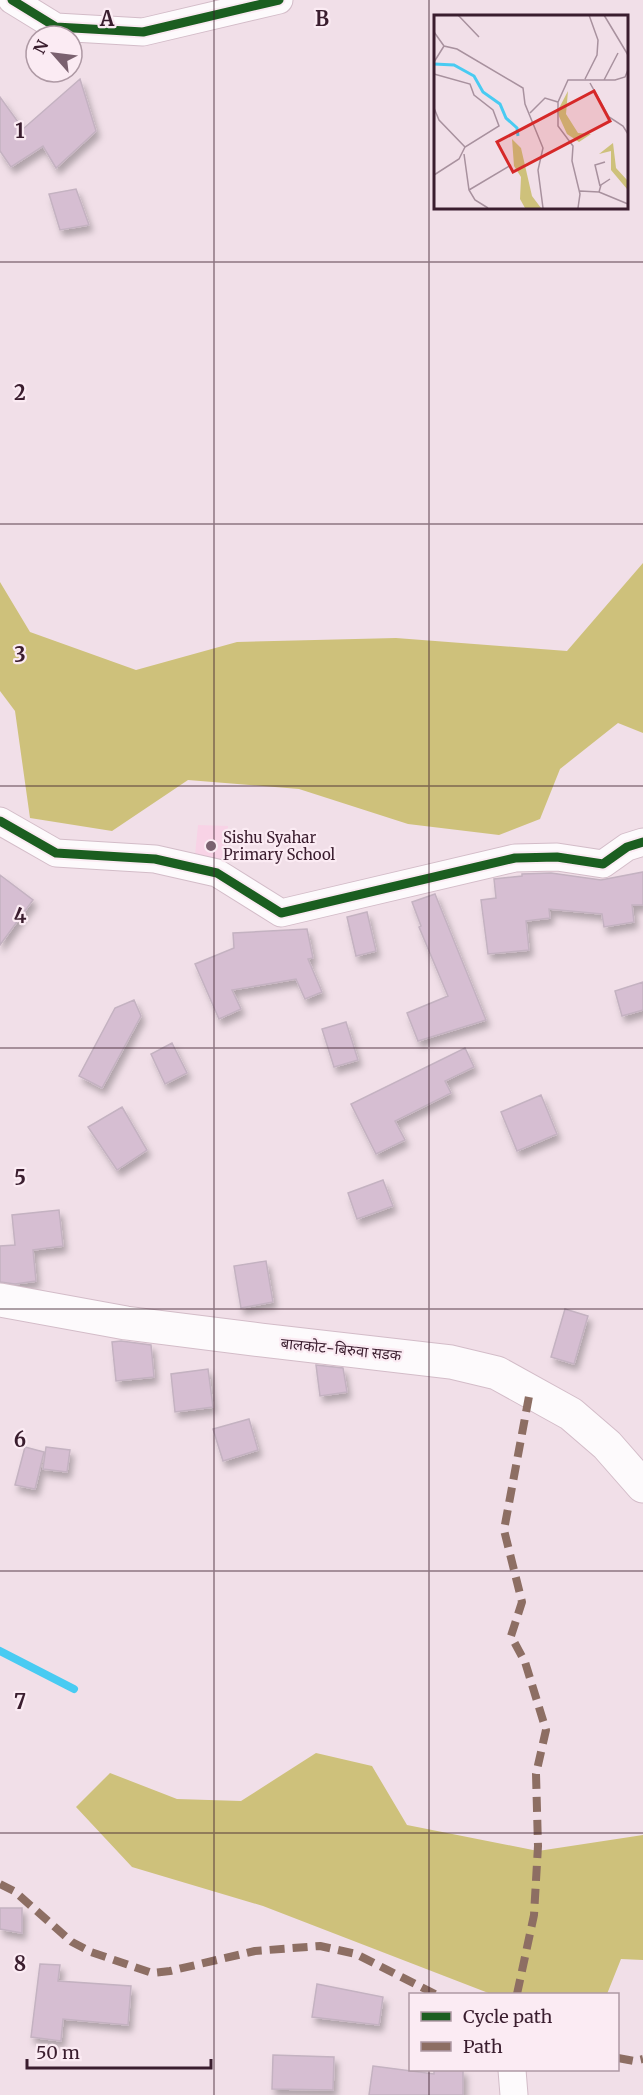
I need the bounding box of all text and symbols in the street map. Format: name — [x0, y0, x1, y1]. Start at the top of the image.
text: A — [99, 6, 115, 31]
text: B — [315, 6, 329, 31]
inset map — [434, 15, 628, 208]
north arrow — [24, 24, 84, 84]
text: N — [29, 36, 53, 57]
text: 1 — [15, 118, 25, 143]
text: 2 — [14, 380, 26, 405]
text: 3 — [14, 642, 26, 667]
place label: Sishu Syahar Primary School — [223, 828, 336, 864]
marker: Sishu Syahar Primary School — [204, 839, 218, 853]
text: 4 — [14, 903, 27, 928]
text: 5 — [14, 1165, 26, 1190]
street label: बालकोट-बिरुवा सडक — [280, 1333, 403, 1365]
text: 6 — [14, 1427, 26, 1452]
text: 7 — [14, 1689, 26, 1714]
text: 8 — [14, 1951, 26, 1976]
legend — [409, 1993, 619, 2071]
text: Cycle path — [463, 2005, 553, 2028]
scale bar — [27, 2032, 212, 2070]
text: Path — [463, 2035, 503, 2058]
text: 50 m — [36, 2041, 80, 2064]

